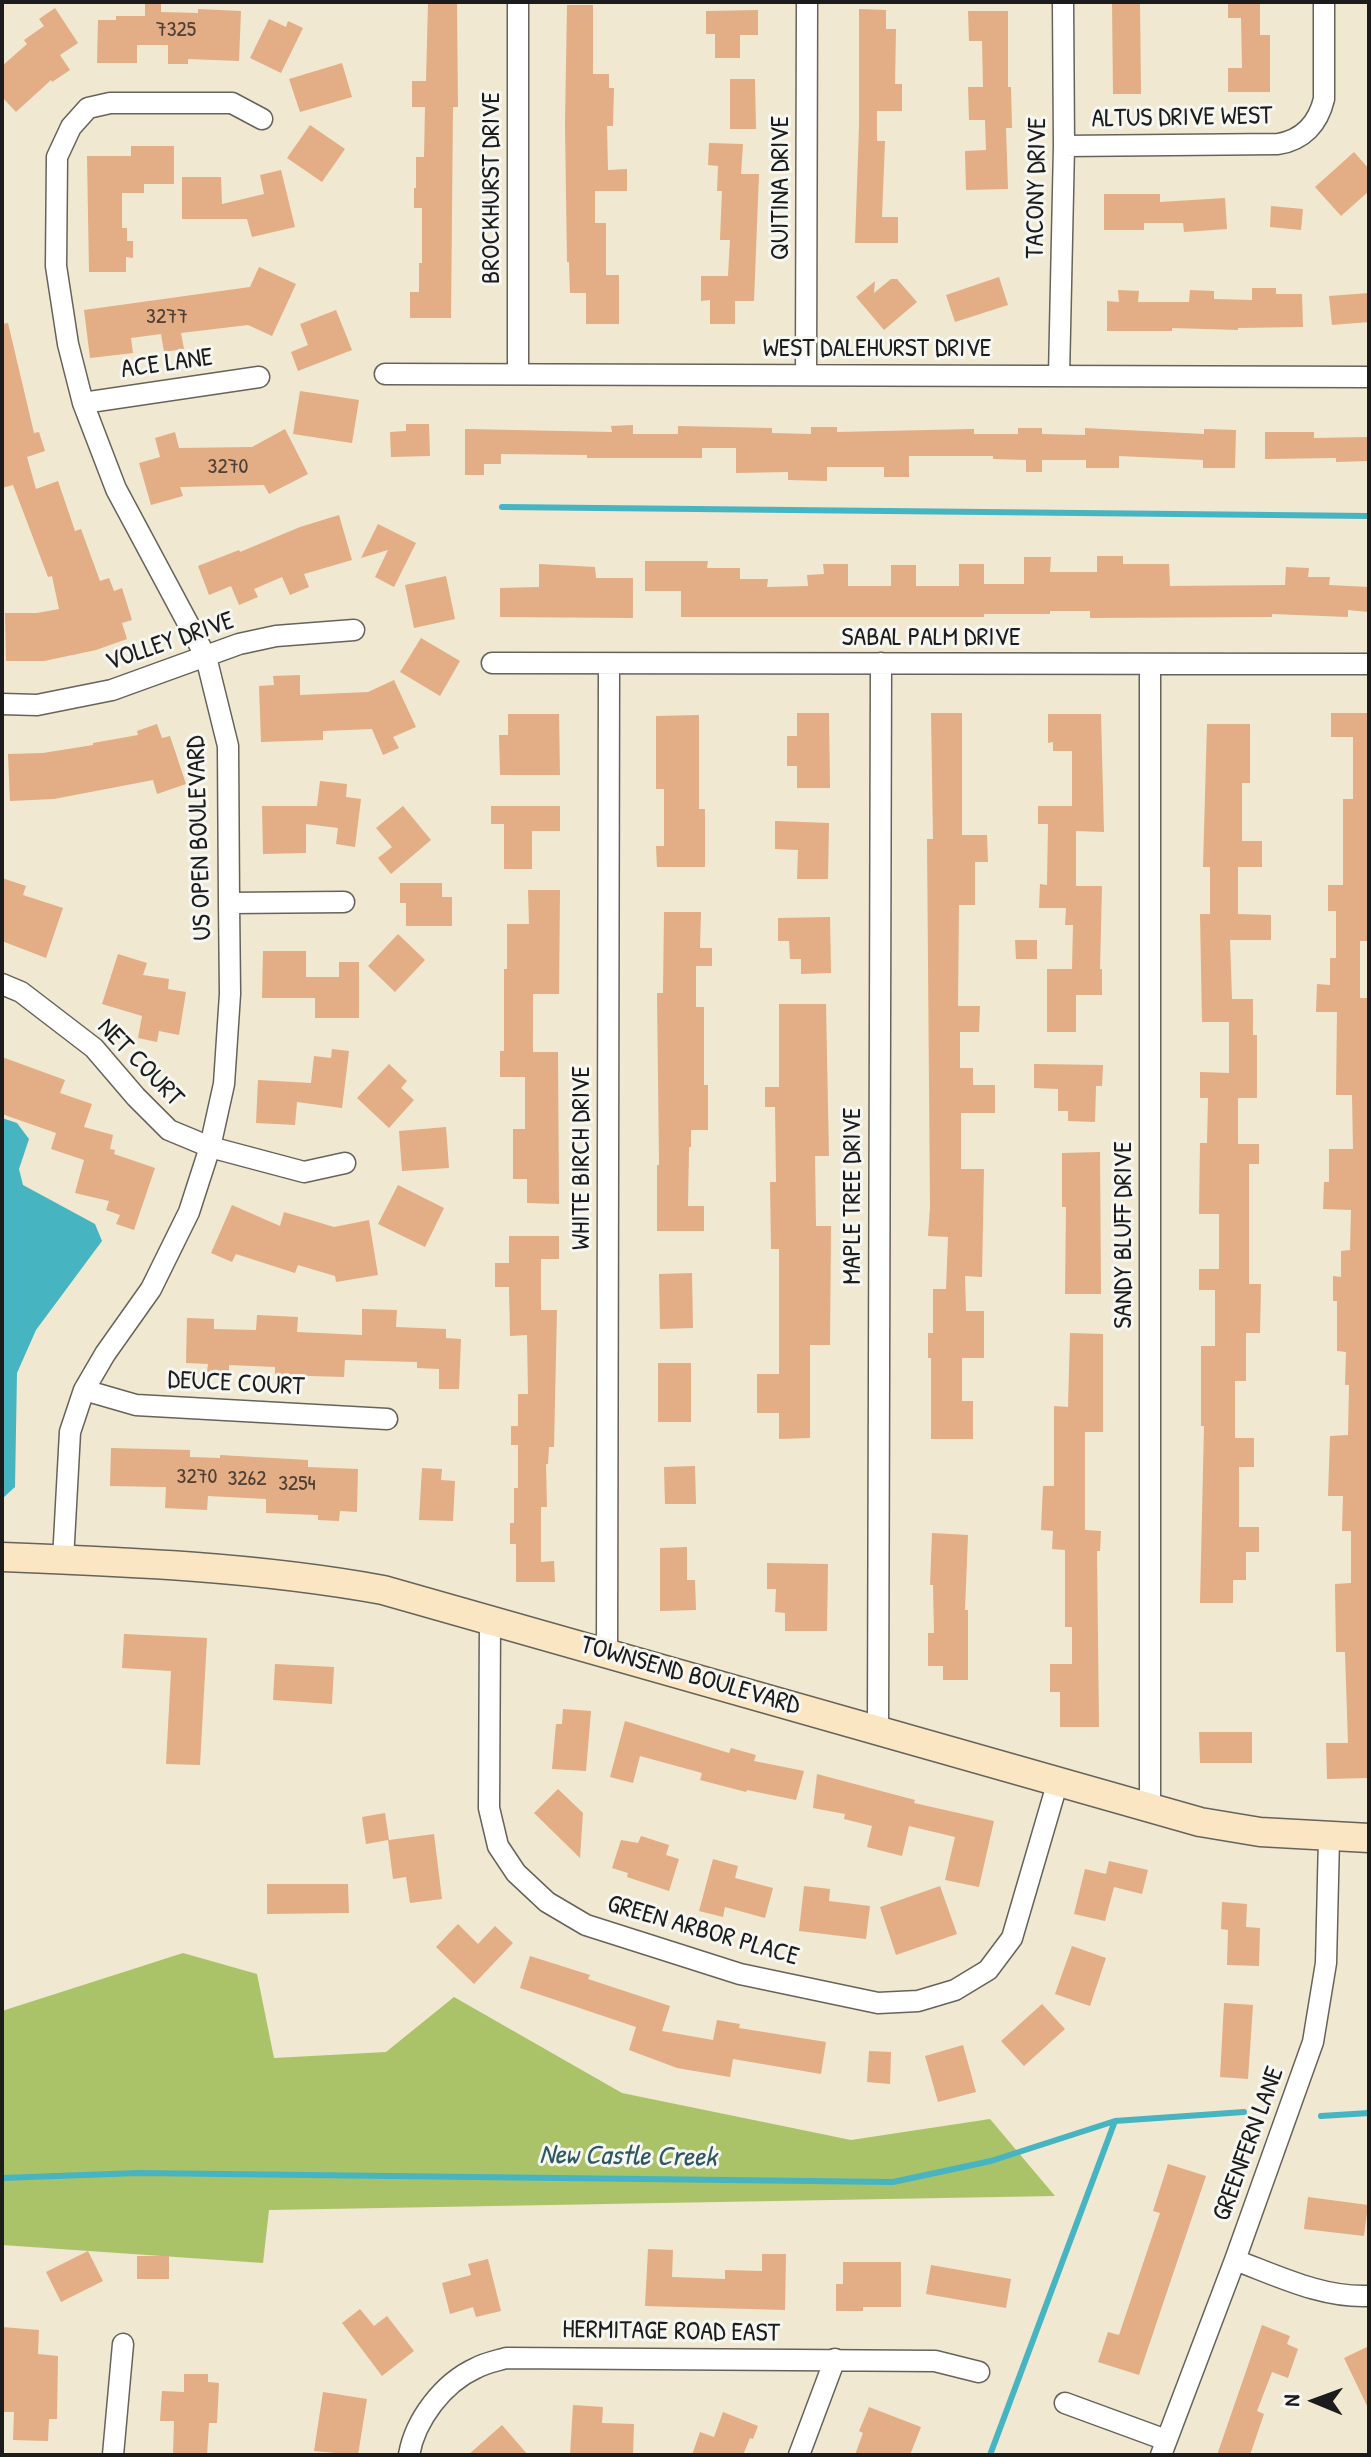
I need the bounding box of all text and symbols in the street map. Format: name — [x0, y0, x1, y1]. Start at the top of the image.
house number: 7325 — [156, 17, 196, 43]
street label: BROCKHURST DRIVE — [476, 92, 508, 284]
street label: ALTUS DRIVE WEST — [1091, 101, 1273, 135]
street label: QUITINA DRIVE — [765, 116, 797, 260]
street label: TACONY DRIVE — [1020, 117, 1054, 259]
house number: 3277 — [146, 304, 188, 330]
street label: WEST DALEHURST DRIVE — [763, 333, 991, 365]
street label: ACE LANE — [119, 342, 215, 386]
house number: 3270 — [208, 454, 248, 480]
street label: VOLLEY DRIVE — [102, 605, 238, 679]
street label: SABAL PALM DRIVE — [842, 622, 1020, 654]
street label: US OPEN BOULEVARD — [181, 735, 219, 941]
street label: NET COURT — [90, 1012, 190, 1114]
street label: WHITE BIRCH DRIVE — [566, 1066, 598, 1250]
street label: MAPLE TREE DRIVE — [837, 1107, 869, 1285]
street label: SANDY BLUFF DRIVE — [1108, 1141, 1140, 1329]
street label: DEUCE COURT — [167, 1365, 305, 1403]
house number: 3270 — [177, 1464, 217, 1490]
house number: 3262 — [227, 1466, 267, 1492]
house number: 3254 — [278, 1471, 316, 1497]
street label: TOWNSEND BOULEVARD — [577, 1630, 803, 1722]
street label: GREEN ARBOR PLACE — [604, 1889, 802, 1973]
street label: GREENFERN LANE — [1207, 2063, 1291, 2225]
water label: New Castle Creek — [539, 2139, 717, 2175]
street label: HERMITAGE ROAD EAST — [562, 2315, 780, 2349]
north arrow — [1275, 2361, 1355, 2441]
text: N — [1276, 2394, 1306, 2407]

